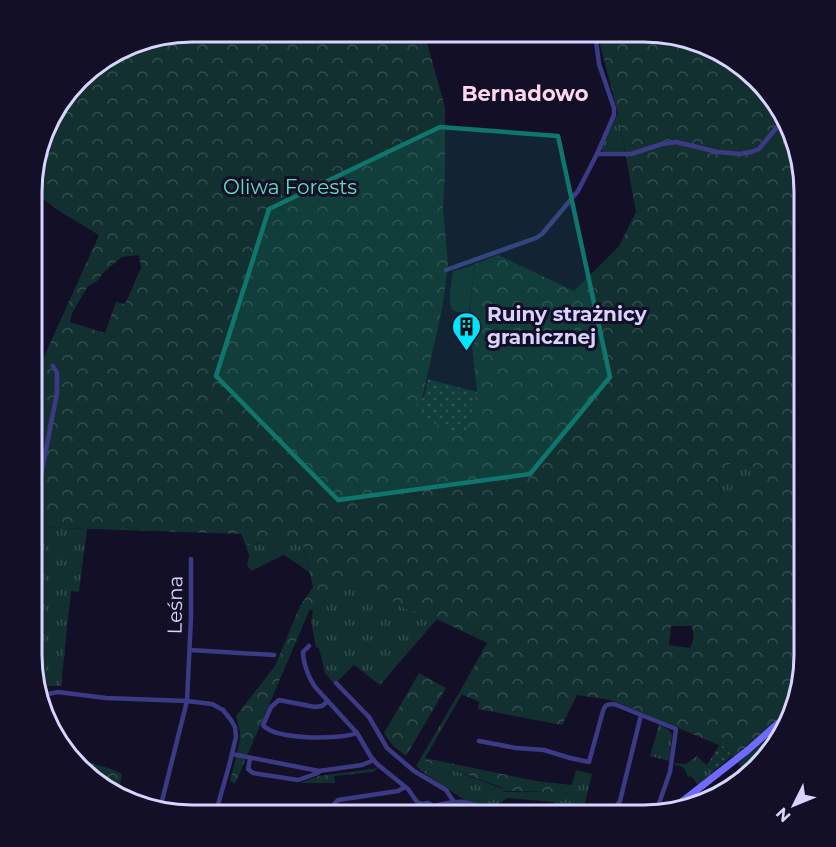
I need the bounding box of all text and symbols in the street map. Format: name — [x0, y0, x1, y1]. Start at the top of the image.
district label: Bernadowo — [462, 81, 589, 106]
park label: Oliwa Forests — [223, 175, 357, 199]
place label: Ruiny strażnicy granicznej — [487, 302, 648, 349]
building icon: Ruiny strażnicy granicznej — [450, 310, 482, 352]
street label: Leśna — [162, 575, 188, 635]
north arrow — [764, 775, 824, 835]
text: N — [772, 804, 795, 826]

